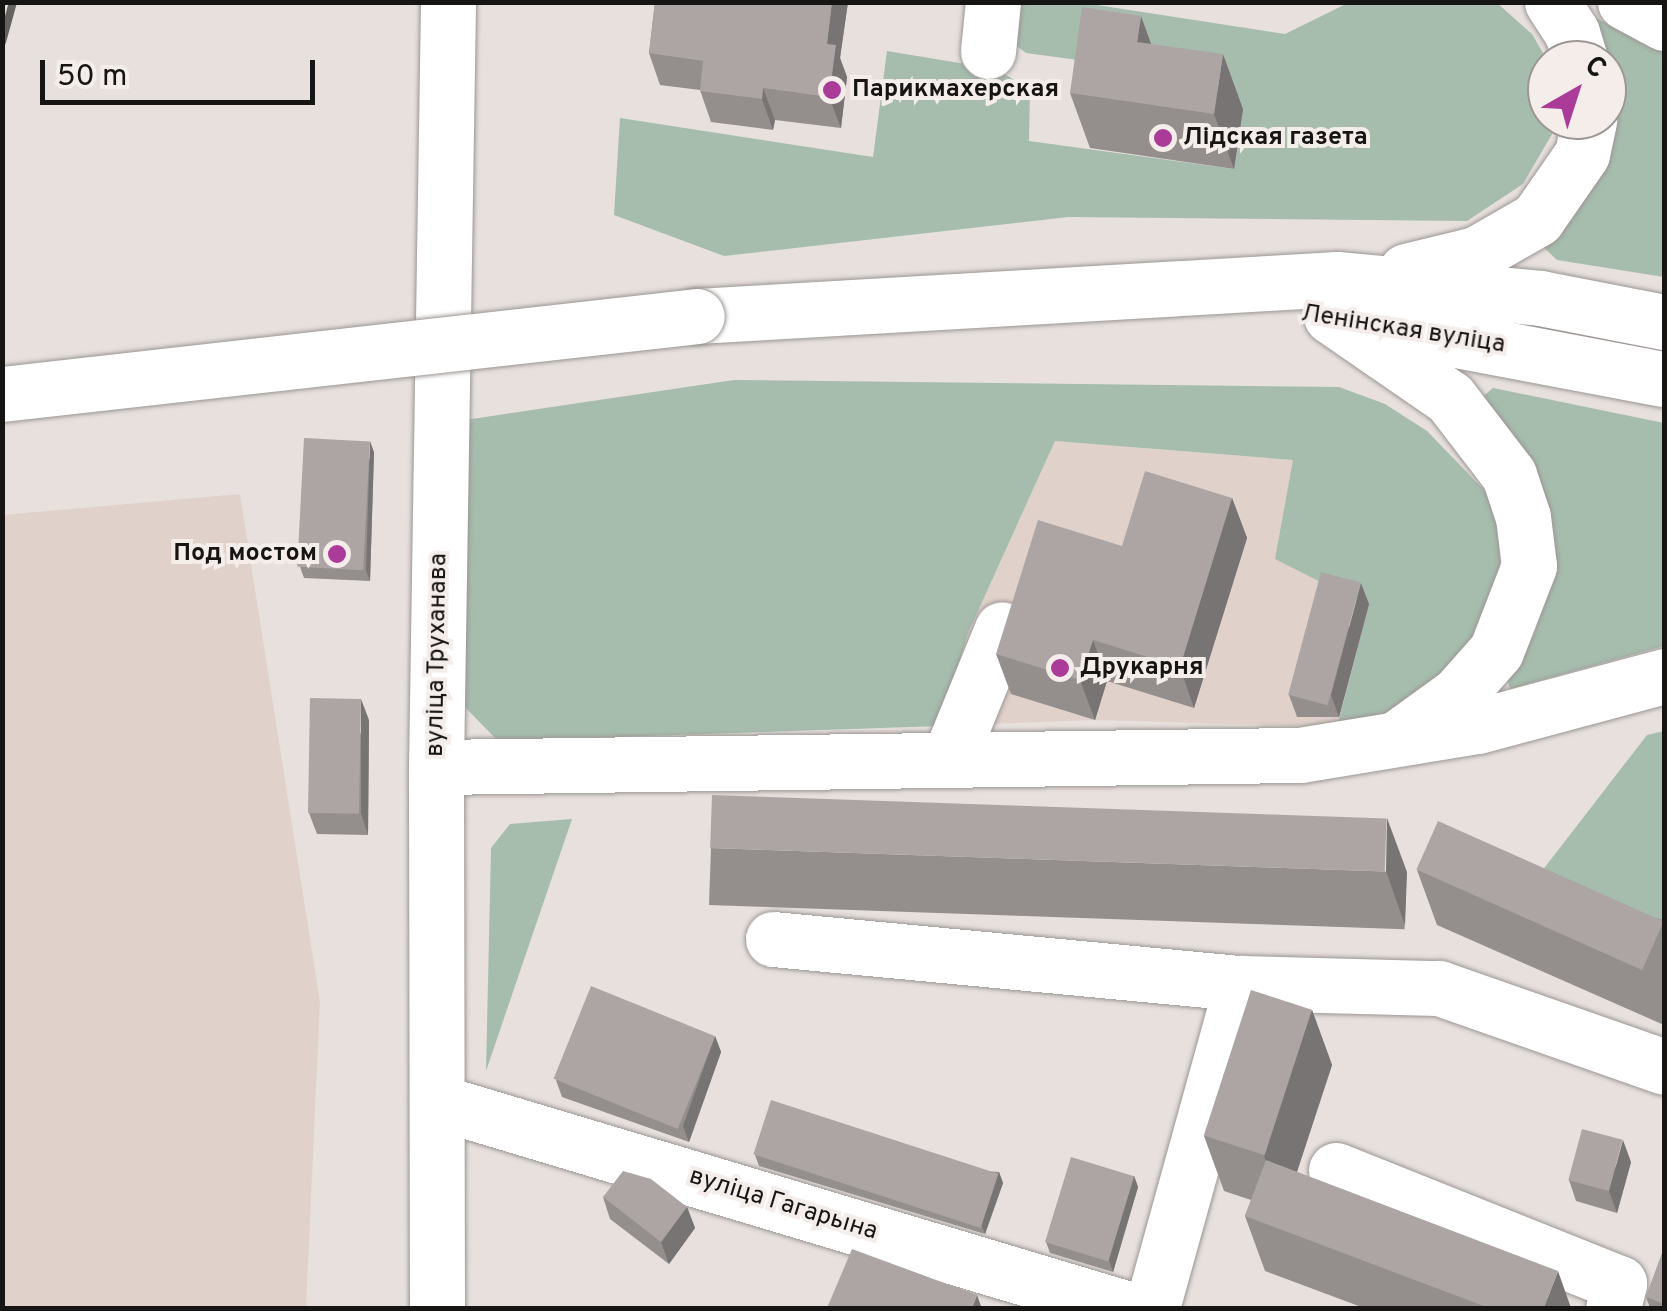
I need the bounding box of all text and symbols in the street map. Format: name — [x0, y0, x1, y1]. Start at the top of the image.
scale bar — [45, 40, 320, 102]
north arrow — [1527, 40, 1627, 140]
text: С — [1576, 49, 1613, 88]
text: 50 m — [57, 59, 127, 96]
place label: Парикмахерская — [852, 75, 1059, 105]
marker: Парикмахерская — [821, 79, 843, 101]
place label: Лідская газета — [1183, 123, 1368, 153]
marker: Лідская газета — [1152, 127, 1174, 149]
street label: Ленінская вуліца — [1299, 299, 1507, 361]
place label: Под мостом — [173, 539, 317, 569]
marker: Под мостом — [326, 543, 348, 565]
street label: вуліца Труханава — [421, 552, 455, 758]
place label: Друкарня — [1080, 653, 1204, 683]
marker: Друкарня — [1049, 657, 1071, 679]
street label: вуліца Гагарына — [685, 1162, 881, 1248]

